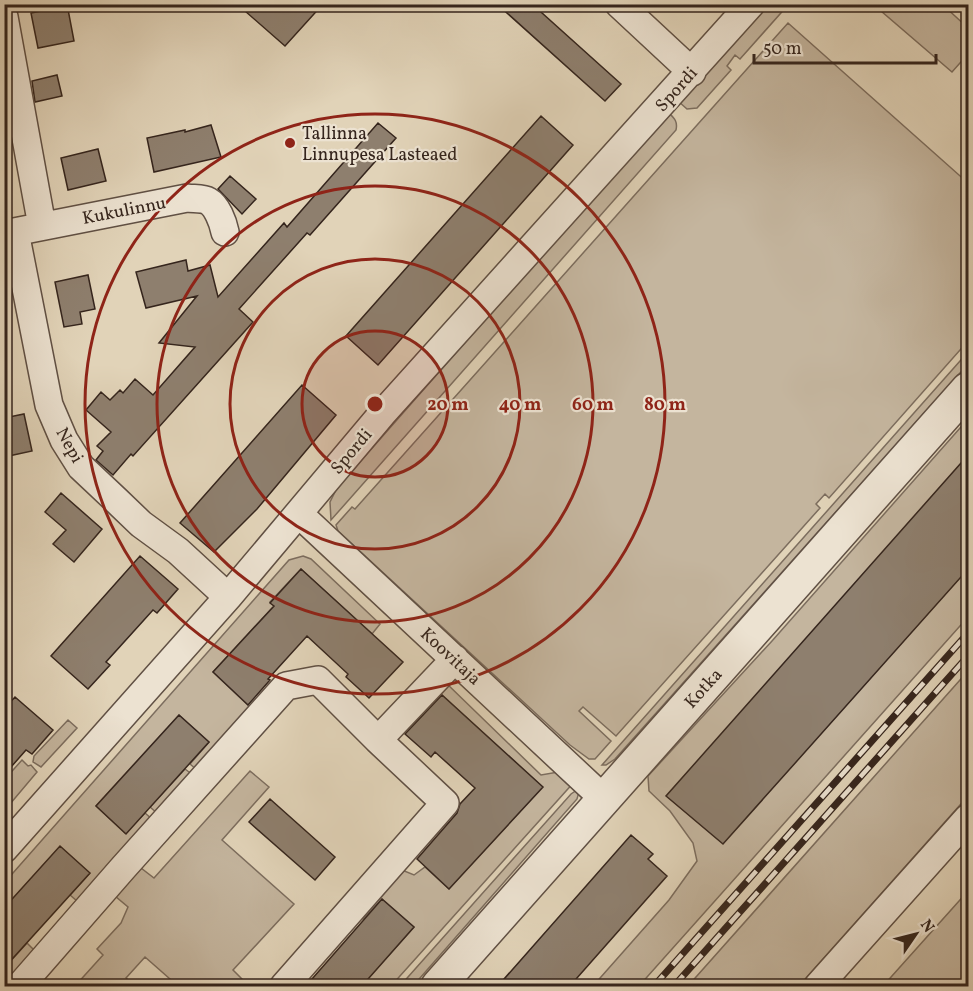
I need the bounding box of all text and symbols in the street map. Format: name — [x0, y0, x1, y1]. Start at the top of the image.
scale bar — [754, 27, 936, 65]
text: 50 m — [763, 37, 802, 62]
street label: Spordi — [650, 62, 704, 118]
place label: Tallinna Linnupesa Lasteaed — [302, 122, 457, 168]
marker: Tallinna Linnupesa Lasteaed — [283, 136, 297, 150]
street label: Kukulinnu — [80, 191, 168, 232]
text: 20 m — [427, 393, 469, 418]
text: 40 m — [499, 393, 541, 418]
text: 60 m — [572, 393, 614, 418]
text: 80 m — [644, 393, 686, 418]
centre of rings — [365, 394, 385, 414]
street label: Nepi — [49, 423, 89, 468]
street label: Spordi — [326, 424, 379, 480]
street label: Koovitaja — [414, 622, 486, 692]
street label: Kotka — [679, 663, 729, 715]
north arrow — [886, 904, 946, 964]
text: N — [914, 915, 939, 938]

